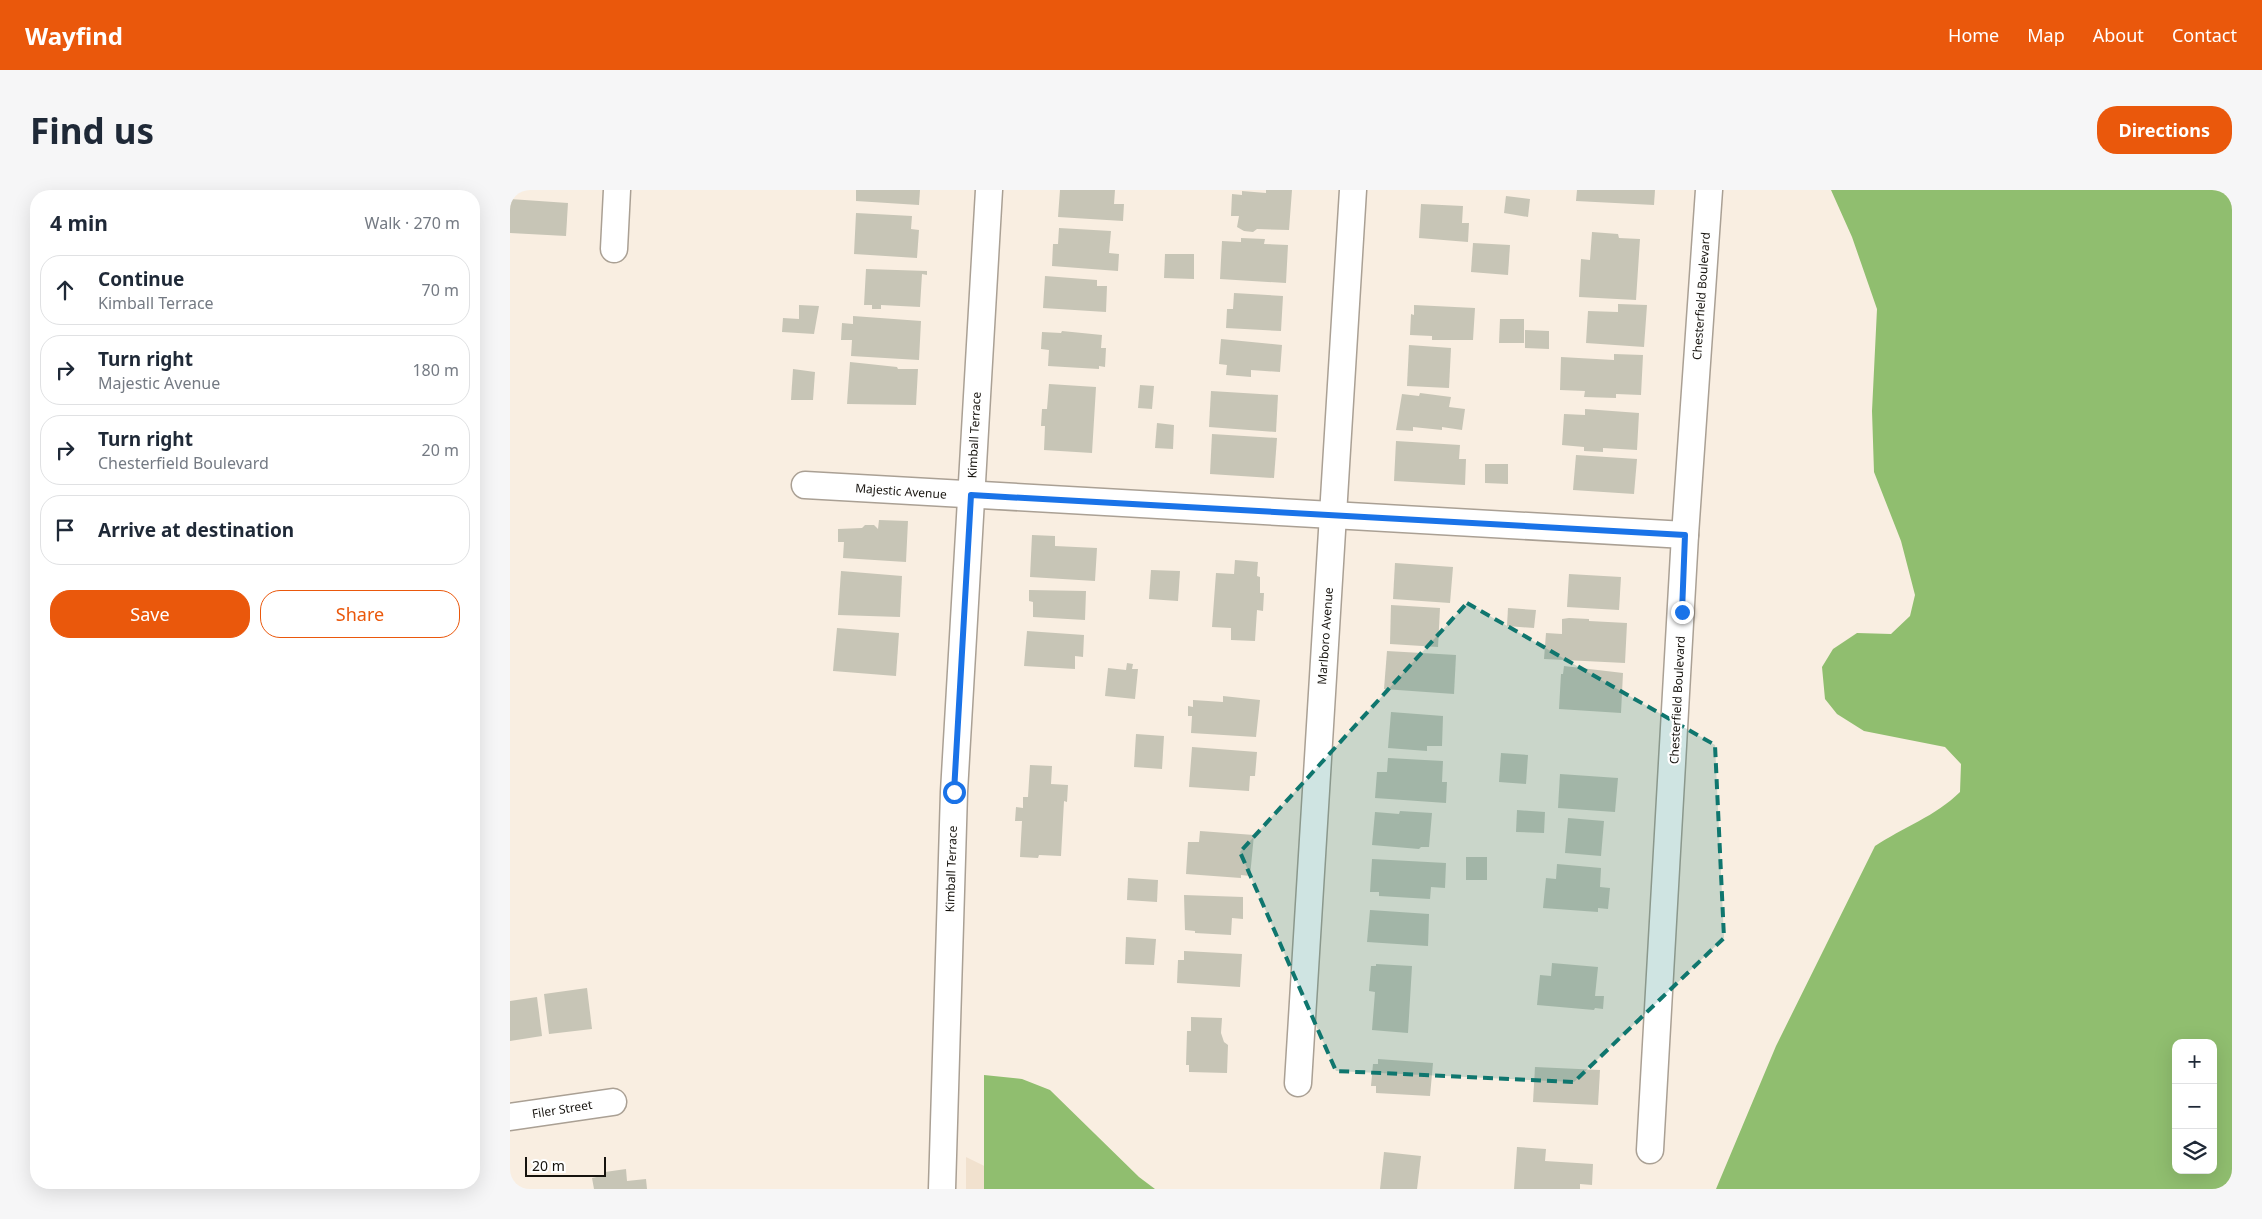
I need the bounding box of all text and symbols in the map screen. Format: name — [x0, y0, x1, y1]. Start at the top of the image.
text: Wayfind — [25, 19, 123, 52]
text: Home — [1948, 23, 1999, 47]
text: Map — [2027, 23, 2065, 47]
text: About — [2093, 23, 2144, 47]
text: Contact — [2172, 23, 2237, 47]
button: Directions — [2097, 106, 2232, 154]
text: Find us — [30, 107, 154, 154]
text: 4 min — [50, 209, 108, 237]
text: Walk · 270 m — [365, 212, 460, 234]
street label: Chesterfield Boulevard — [1688, 231, 1714, 361]
text: Continue — [98, 266, 184, 292]
icon: ahead — [51, 276, 79, 304]
text: 70 m — [422, 279, 459, 301]
text: Kimball Terrace — [98, 292, 214, 314]
text: Turn right — [98, 346, 193, 372]
icon: right — [51, 356, 79, 384]
text: 180 m — [412, 359, 459, 381]
text: Majestic Avenue — [98, 372, 220, 394]
street label: Kimball Terrace — [963, 391, 985, 479]
text: Turn right — [98, 426, 193, 452]
icon: right — [51, 436, 79, 464]
text: 20 m — [422, 439, 459, 461]
text: Chesterfield Boulevard — [98, 452, 269, 474]
street label: Majestic Avenue — [855, 479, 948, 503]
icon: arrive — [51, 516, 79, 544]
text: Arrive at destination — [98, 517, 294, 543]
street label: Marlboro Avenue — [1313, 587, 1337, 685]
button: Save — [50, 590, 250, 638]
button: Share — [260, 590, 460, 638]
route end — [1671, 601, 1694, 624]
street label: Chesterfield Boulevard — [1665, 636, 1689, 764]
route start — [943, 781, 966, 804]
street label: Kimball Terrace — [941, 825, 961, 913]
map controls — [2172, 1039, 2217, 1174]
button: + — [2172, 1039, 2217, 1084]
button: − — [2172, 1084, 2217, 1129]
street label: Filer Street — [531, 1096, 594, 1122]
button: layers — [2172, 1129, 2217, 1174]
scale bar — [525, 1154, 606, 1177]
text: 20 m — [532, 1156, 565, 1175]

